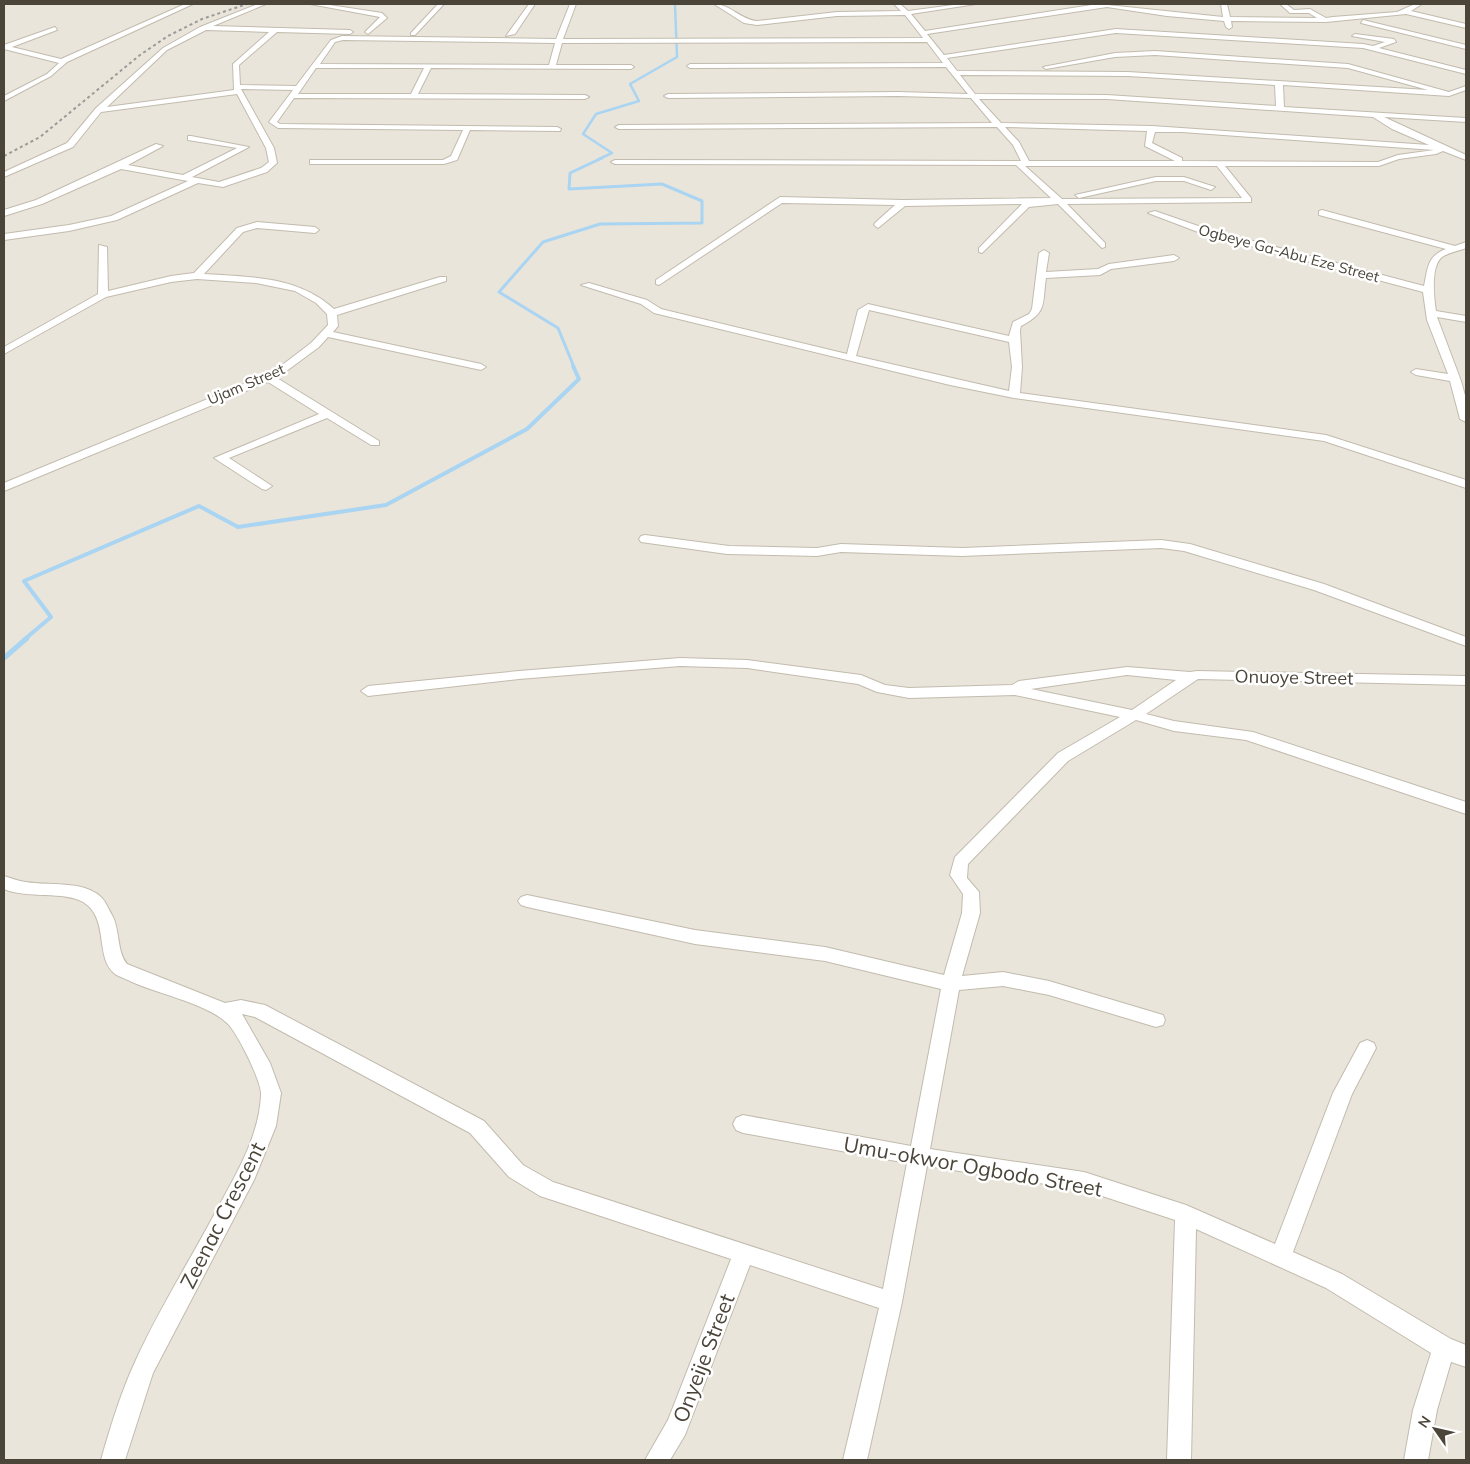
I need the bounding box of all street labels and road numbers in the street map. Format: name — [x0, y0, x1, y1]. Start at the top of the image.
street label: Ogbeye Ga-Abu Eze Street — [1197, 220, 1381, 286]
street label: Ujam Street — [205, 359, 287, 409]
street label: Onuoye Street — [1234, 664, 1354, 690]
street label: Umu-okwor Ogbodo Street — [842, 1130, 1104, 1202]
street label: Zeenac Crescent — [174, 1137, 270, 1293]
street label: Onyeije Street — [667, 1290, 739, 1426]

